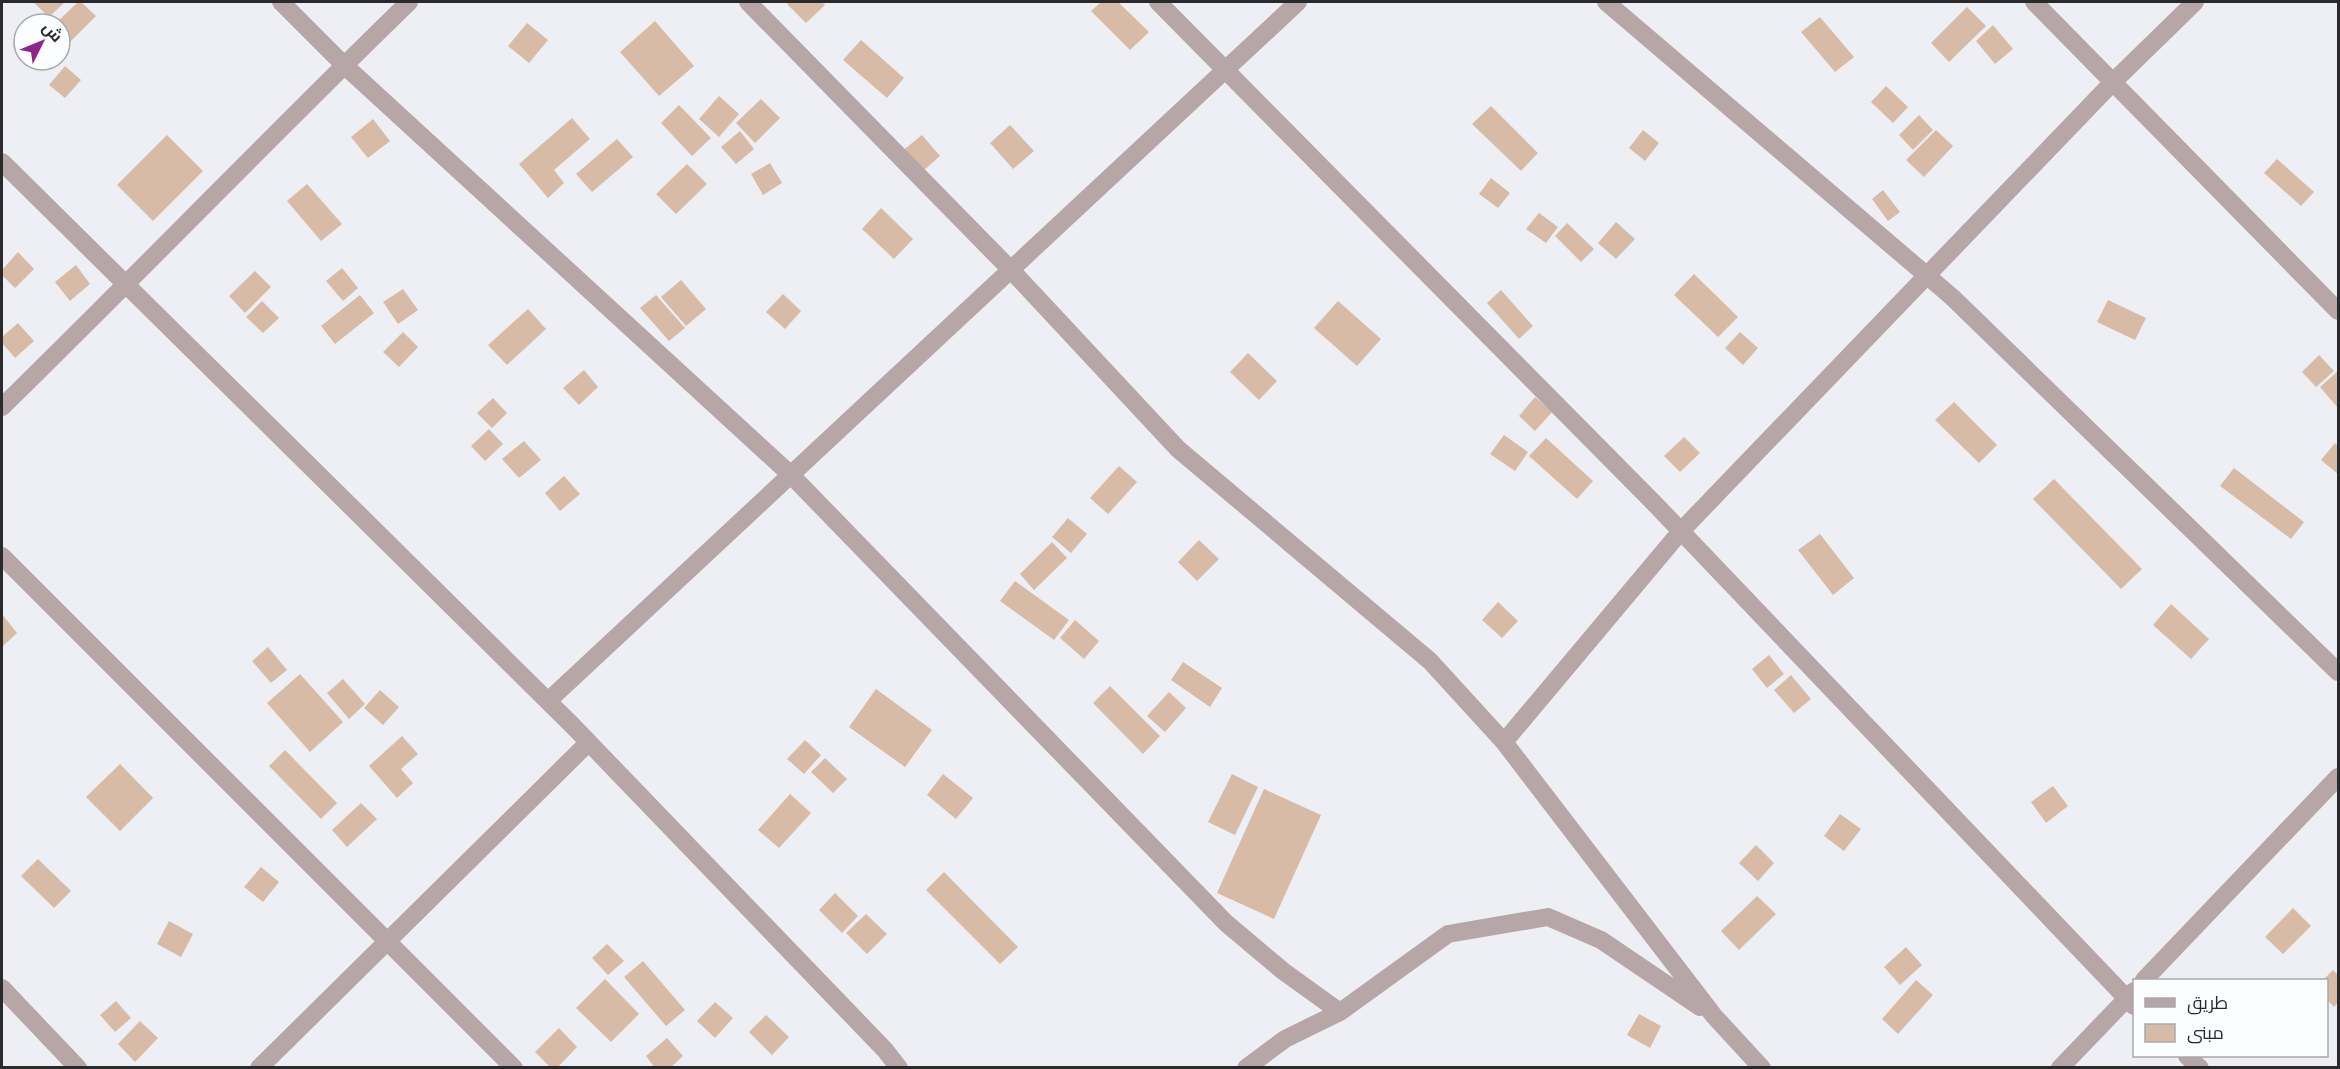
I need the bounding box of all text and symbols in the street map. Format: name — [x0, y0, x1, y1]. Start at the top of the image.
north arrow — [12, 12, 72, 72]
text: ش — [39, 19, 66, 46]
legend — [2133, 979, 2328, 1057]
text: طريق — [2187, 993, 2228, 1015]
text: مبنى — [2187, 1023, 2224, 1044]

